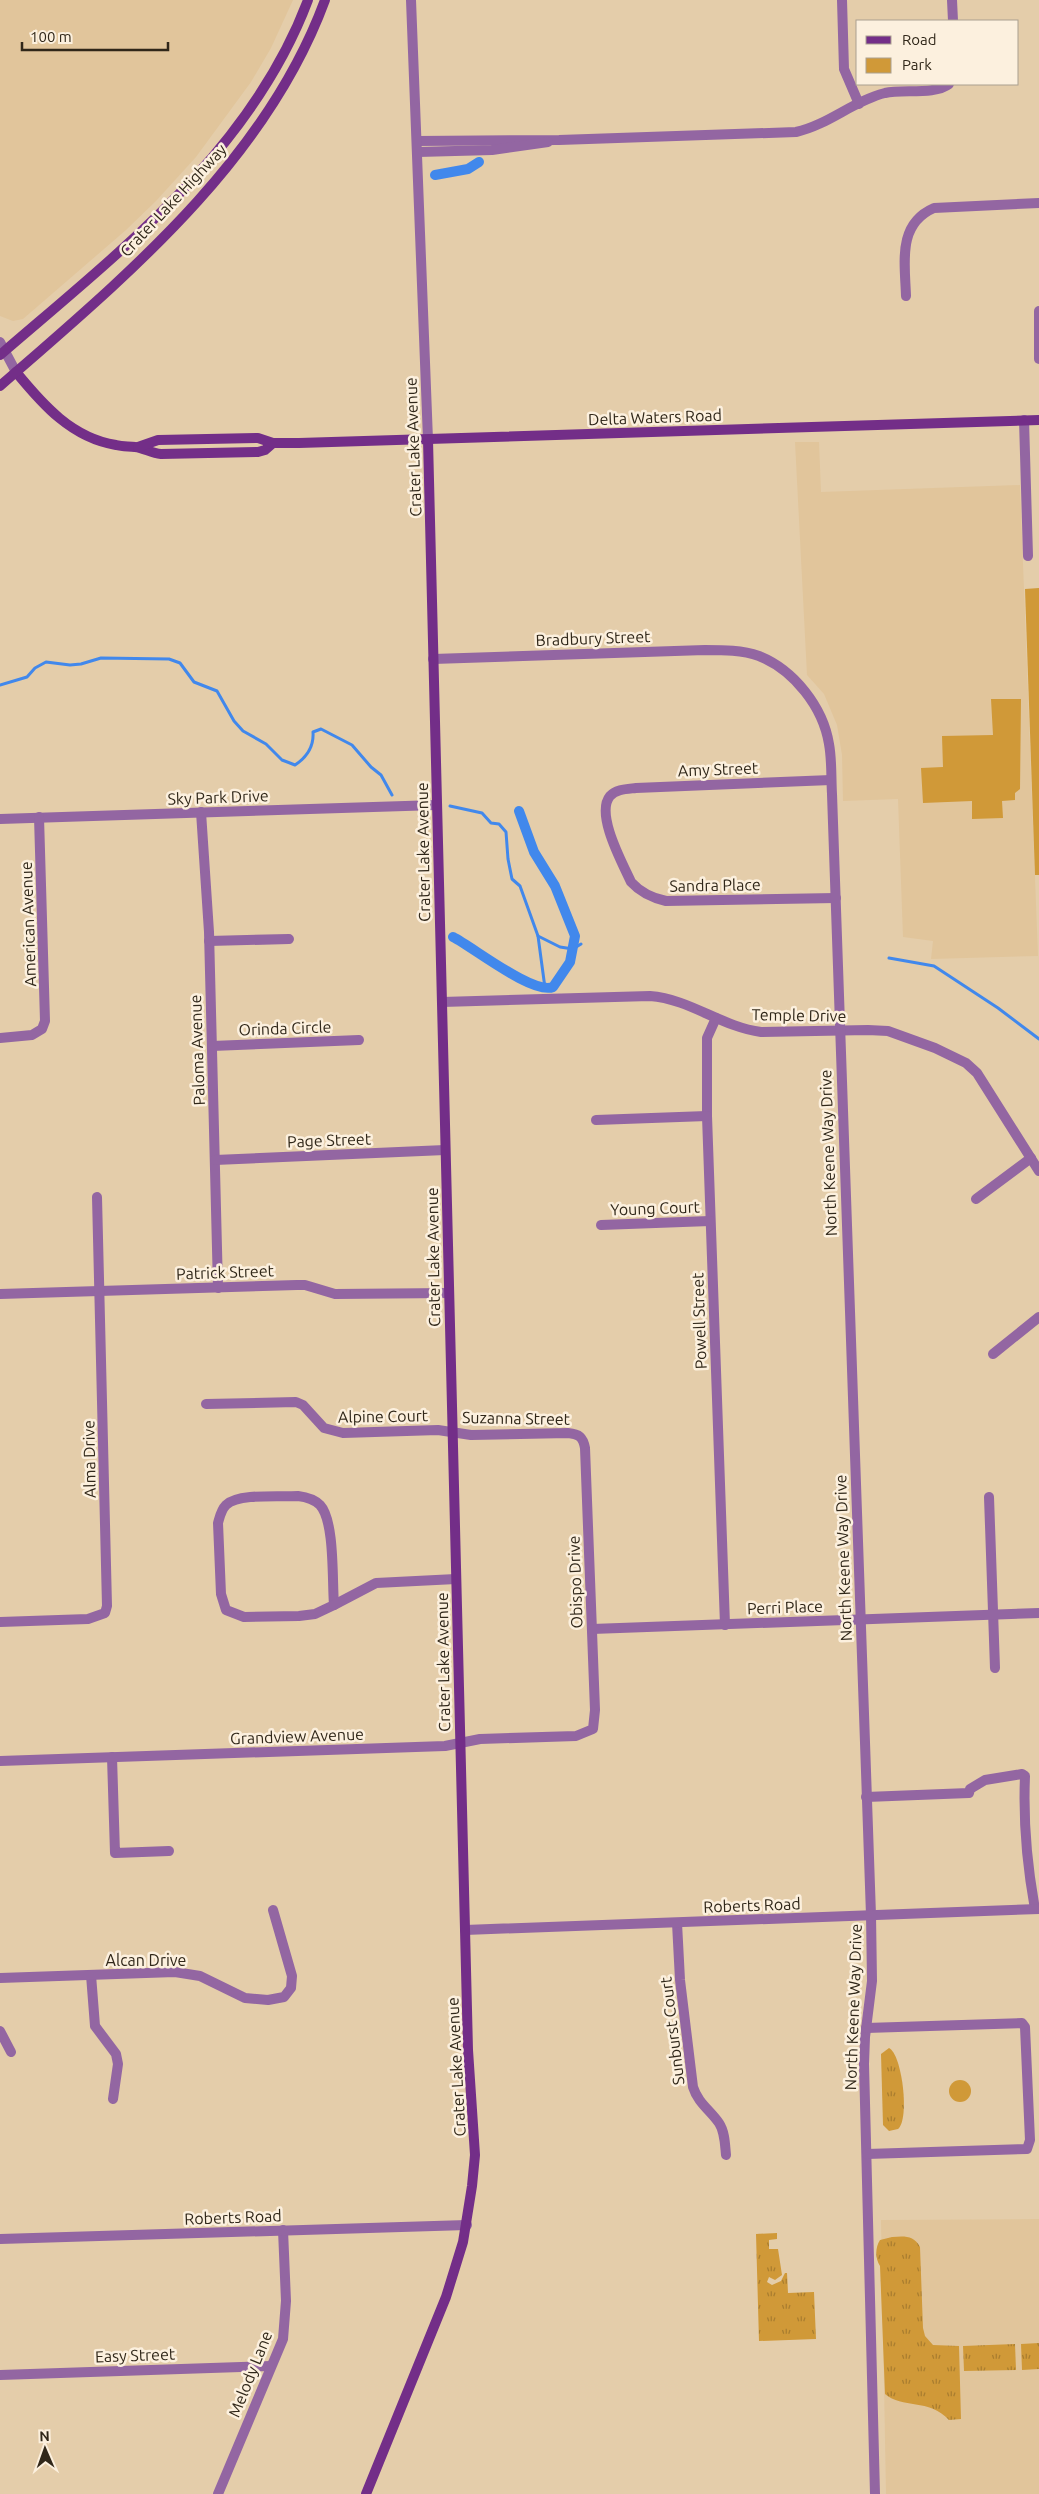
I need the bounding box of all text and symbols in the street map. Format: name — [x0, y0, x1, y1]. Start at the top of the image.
scale bar — [22, 20, 169, 52]
legend — [856, 20, 1019, 85]
text: 100 m — [30, 28, 72, 45]
text: Road — [902, 31, 937, 48]
text: Park — [902, 56, 932, 73]
street label: Crater Lake Highway — [116, 140, 230, 260]
street label: Crater Lake Avenue — [402, 377, 424, 517]
street label: Delta Waters Road — [588, 406, 722, 428]
street label: Bradbury Street — [535, 627, 651, 649]
street label: Amy Street — [678, 759, 759, 779]
street label: Crater Lake Avenue — [413, 782, 433, 922]
street label: Sky Park Drive — [167, 786, 269, 808]
street label: American Avenue — [17, 861, 39, 987]
street label: Sandra Place — [669, 875, 761, 895]
street label: Paloma Avenue — [186, 994, 208, 1106]
street label: Temple Drive — [752, 1005, 846, 1025]
street label: Orinda Circle — [238, 1017, 332, 1039]
street label: North Keene Way Drive — [816, 1069, 840, 1237]
street label: Page Street — [287, 1130, 372, 1150]
street label: Crater Lake Avenue — [423, 1187, 443, 1327]
street label: Young Court — [610, 1197, 701, 1219]
street label: Patrick Street — [176, 1261, 275, 1283]
street label: Powell Street — [688, 1272, 710, 1370]
street label: Alpine Court — [338, 1406, 429, 1426]
street label: Suzanna Street — [462, 1408, 571, 1428]
street label: Alma Drive — [79, 1420, 99, 1498]
street label: North Keene Way Drive — [831, 1474, 855, 1642]
street label: Obispo Drive — [564, 1535, 586, 1629]
street label: Crater Lake Avenue — [433, 1592, 453, 1732]
street label: Perri Place — [747, 1597, 823, 1617]
street label: Grandview Avenue — [230, 1725, 364, 1747]
street label: Roberts Road — [703, 1894, 801, 1916]
street label: North Keene Way Drive — [841, 1923, 865, 2091]
street label: Alcan Drive — [106, 1951, 186, 1969]
street label: Sunburst Court — [656, 1975, 688, 2086]
street label: Crater Lake Avenue — [443, 1997, 469, 2137]
street label: Roberts Road — [184, 2206, 282, 2228]
street label: Melody Lane — [225, 2328, 275, 2420]
street label: Easy Street — [95, 2345, 176, 2365]
north arrow — [20, 2424, 70, 2474]
text: N — [39, 2428, 50, 2444]

